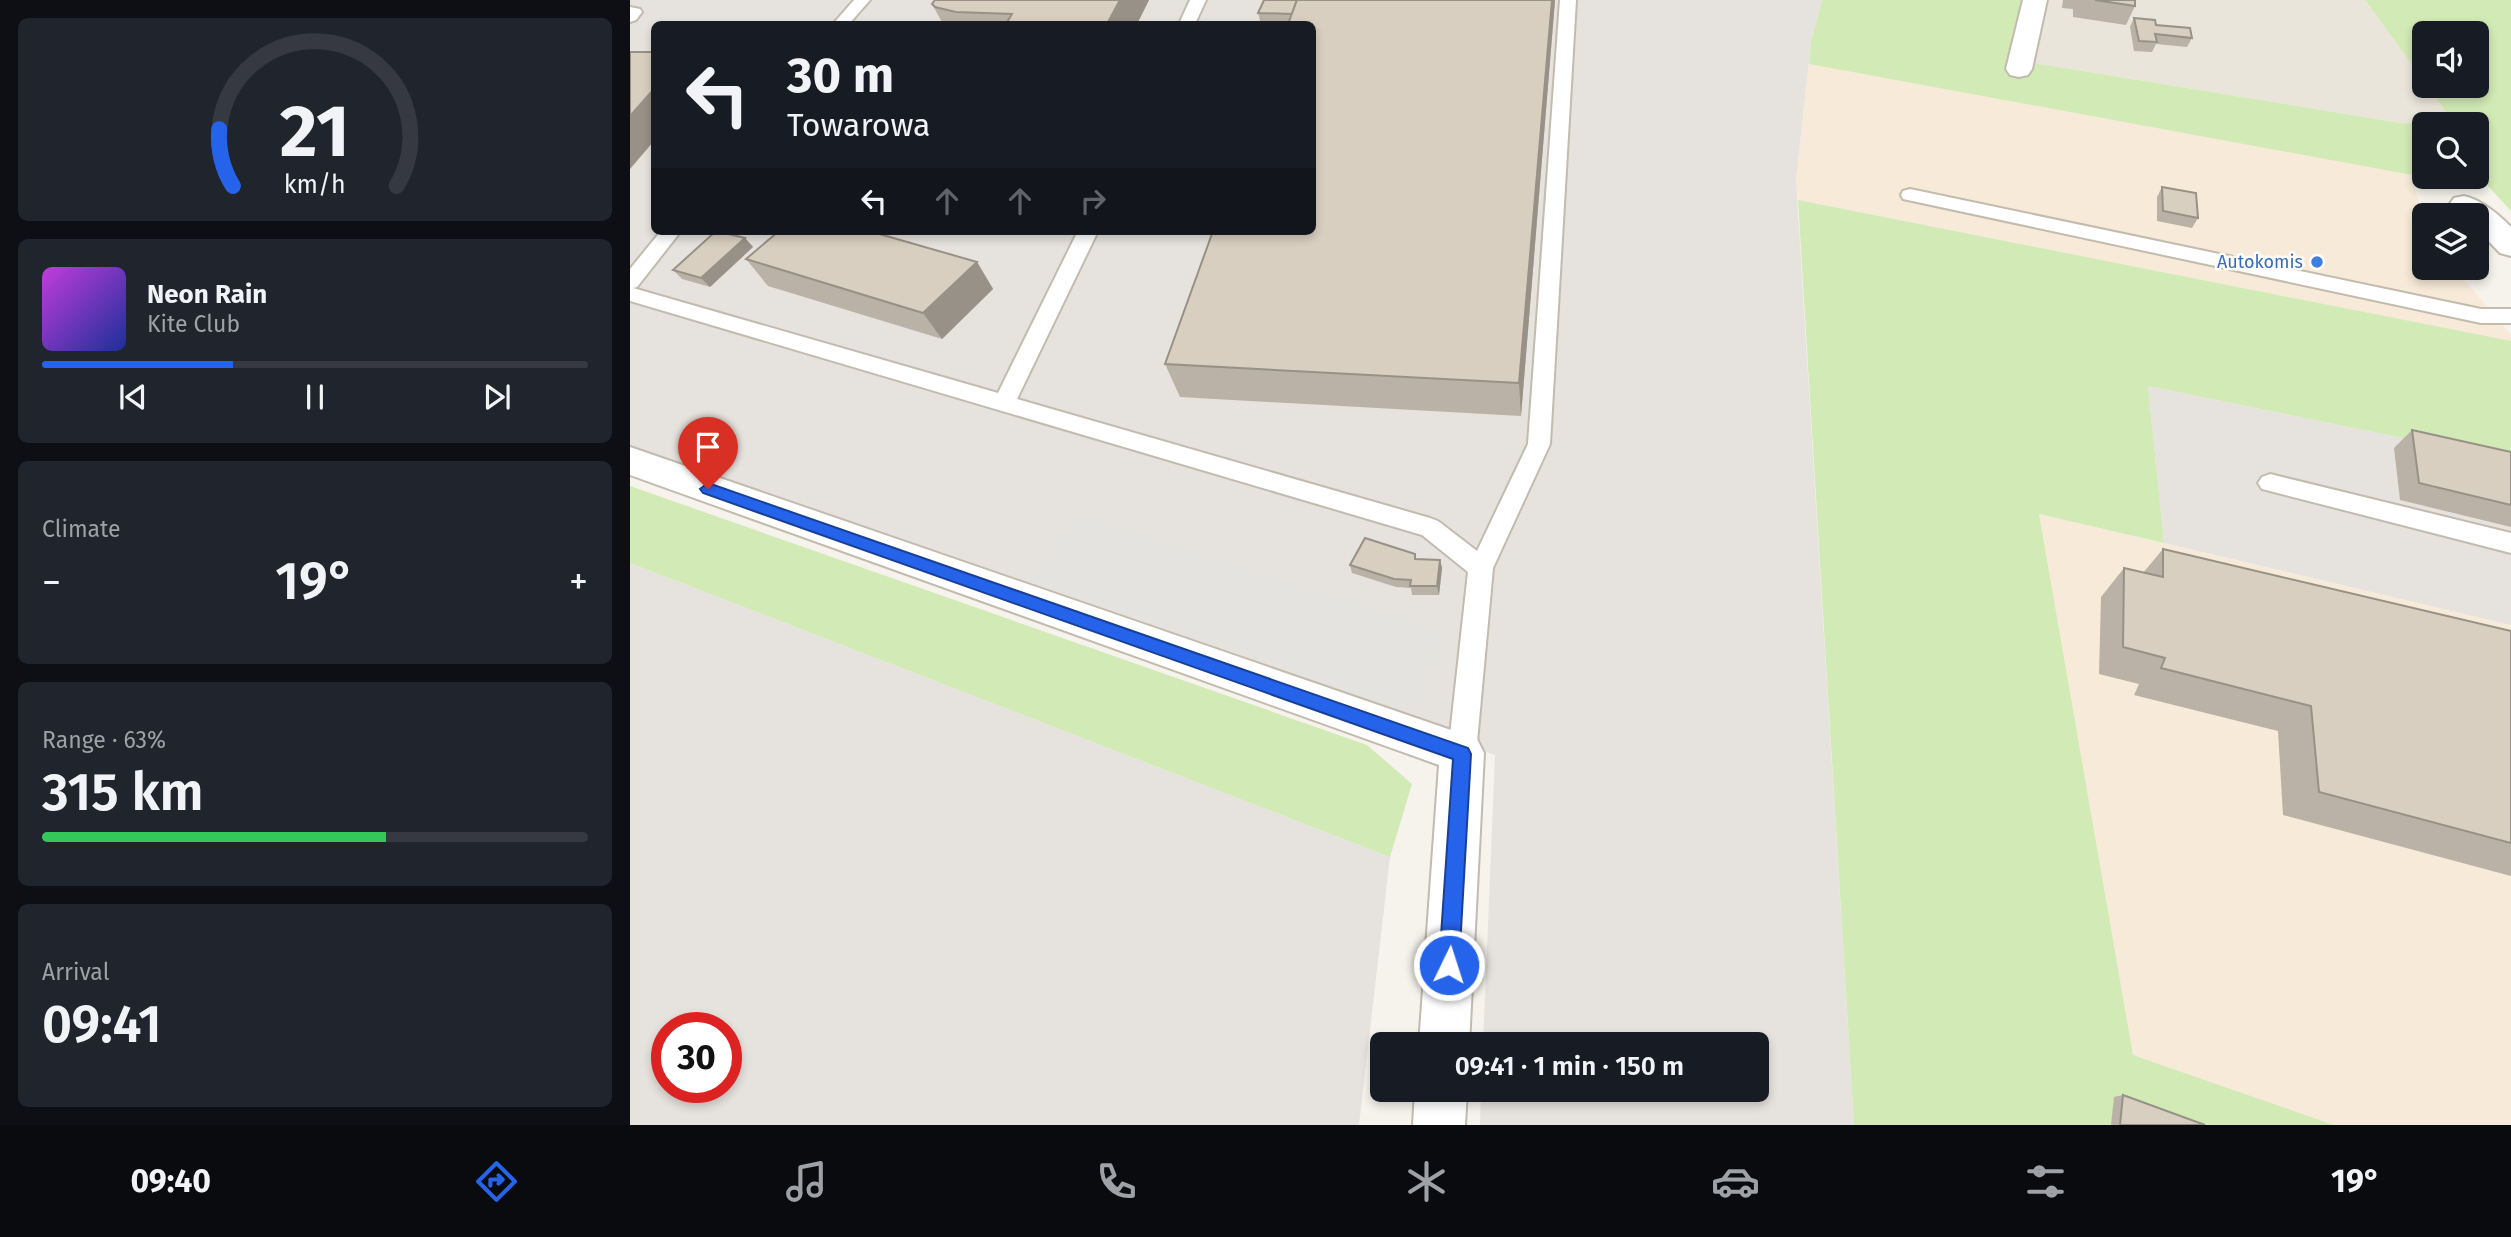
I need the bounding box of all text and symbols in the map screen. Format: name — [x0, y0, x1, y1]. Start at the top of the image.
map controls — [2412, 21, 2489, 280]
button: sound — [2412, 21, 2489, 98]
text: 30 m — [787, 46, 894, 105]
icon: left — [672, 49, 763, 140]
text: 21 — [280, 88, 350, 175]
text: Towarowa — [787, 106, 931, 144]
button: search — [2412, 112, 2489, 189]
text: km/h — [284, 170, 346, 200]
icon: left — [855, 182, 893, 220]
icon: ahead — [928, 182, 966, 220]
icon: ahead — [1001, 182, 1039, 220]
icon: right — [1074, 182, 1112, 220]
button: layers — [2412, 203, 2489, 280]
place label: Autokomis — [2217, 251, 2303, 273]
marker: Autokomis — [2309, 254, 2325, 270]
text: Neon Rain — [147, 279, 267, 310]
text: Kite Club — [147, 310, 240, 338]
icon: previous — [114, 378, 152, 416]
icon: pause — [296, 378, 334, 416]
icon: next — [478, 378, 516, 416]
pin — [678, 417, 738, 489]
icon: arrive — [689, 428, 727, 466]
text: Climate — [42, 515, 121, 543]
text: 19° — [275, 550, 355, 613]
text: − — [42, 559, 61, 605]
text: + — [569, 559, 588, 605]
text: Range · 63% — [42, 726, 166, 754]
text: 315 km — [42, 761, 204, 824]
position arrow — [1412, 928, 1486, 1002]
text: Arrival — [42, 958, 109, 986]
text: 09:41 — [42, 993, 162, 1056]
speed limit sign: 30 — [651, 1012, 742, 1103]
text: 09:41 · 1 min · 150 m — [1455, 1051, 1684, 1082]
icon: directions — [472, 1157, 521, 1206]
icon: music — [782, 1157, 831, 1206]
icon: phone — [1092, 1157, 1141, 1206]
icon: climate — [1402, 1157, 1451, 1206]
icon: car — [1711, 1157, 1760, 1206]
icon: filters — [2021, 1157, 2070, 1206]
text: 09:40 — [130, 1162, 211, 1200]
text: 19° — [2331, 1162, 2381, 1200]

